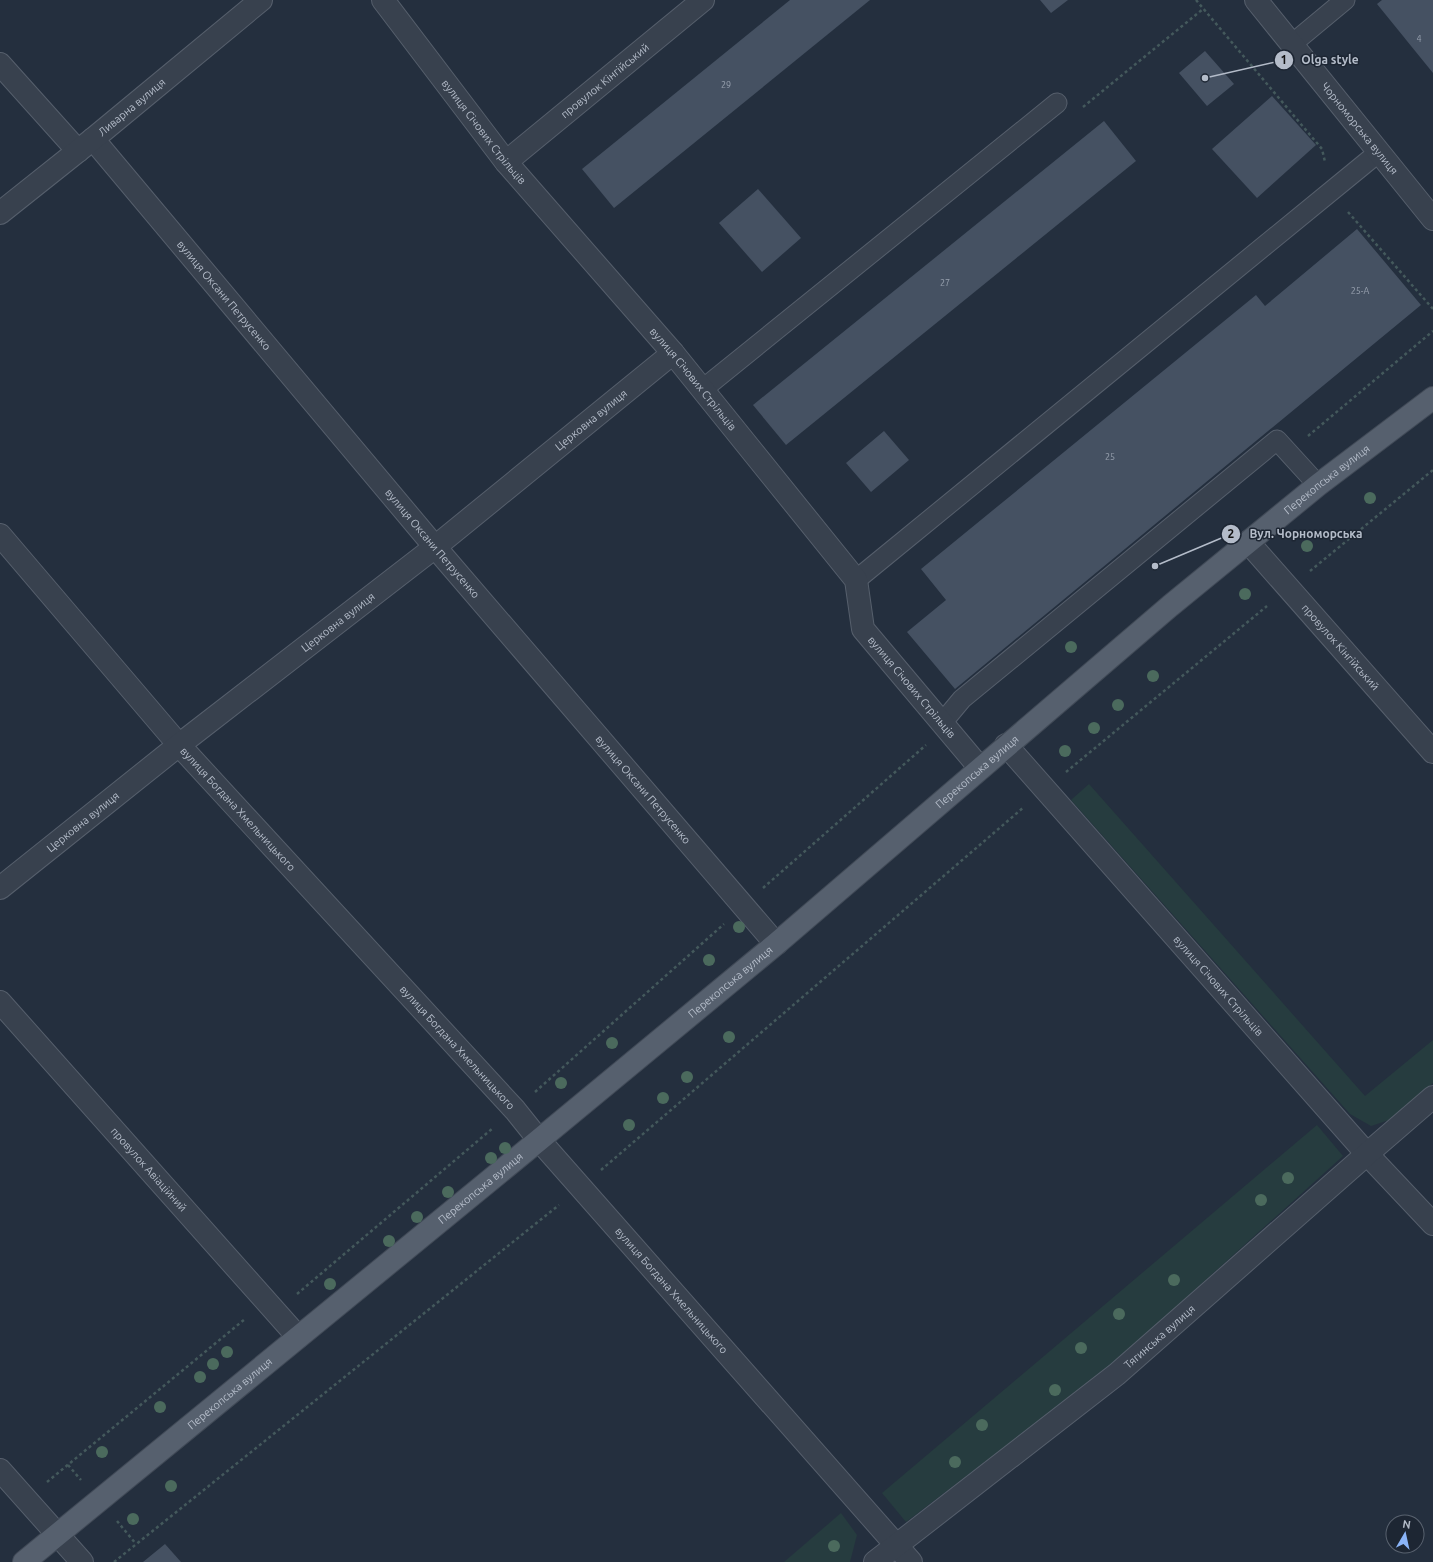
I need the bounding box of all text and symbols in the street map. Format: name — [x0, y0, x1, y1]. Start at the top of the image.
house number: 4 — [1416, 34, 1422, 44]
street label: провулок Кінгійський — [558, 41, 651, 120]
callout: Olga style — [1274, 48, 1367, 72]
text: 1 — [1281, 53, 1287, 66]
text: Olga style — [1301, 53, 1359, 66]
street label: Ливарна вулиця — [96, 76, 168, 138]
street label: вулиця Січових Стрільців — [440, 77, 528, 186]
house number: 29 — [721, 80, 731, 90]
street label: Чорноморська вулиця — [1319, 80, 1400, 177]
street label: вулиця Оксани Петрусенко — [175, 238, 273, 353]
house number: 27 — [940, 278, 950, 288]
house number: 25-А — [1351, 286, 1369, 296]
street label: вулиця Січових Стрільців — [648, 325, 739, 433]
street label: Церковна вулиця — [553, 387, 629, 453]
street label: Перекопська вулиця — [1281, 442, 1372, 516]
house number: 25 — [1105, 452, 1115, 462]
street label: вулиця Оксани Петрусенко — [383, 486, 482, 600]
callout: Вул. Чорноморська — [1221, 522, 1370, 546]
text: 2 — [1228, 527, 1235, 540]
text: Вул. Чорноморська — [1249, 527, 1363, 540]
street label: Церковна вулиця — [299, 590, 377, 654]
street label: провулок Кінгійський — [1300, 602, 1382, 692]
street label: вулиця Січових Стрільців — [866, 634, 958, 740]
street label: вулиця Оксани Петрусенко — [593, 733, 693, 846]
street label: Перекопська вулиця — [933, 733, 1021, 811]
street label: вулиця Богдана Хмельницького — [178, 745, 298, 873]
street label: Церковна вулиця — [44, 789, 121, 854]
street label: вулиця Січових Стрільців — [1171, 933, 1266, 1038]
street label: Перекопська вулиця — [686, 944, 775, 1020]
street label: вулиця Богдана Хмельницького — [397, 983, 517, 1112]
street label: провулок Авіаційний — [108, 1125, 189, 1214]
street label: Перекопська вулиця — [436, 1150, 525, 1226]
street label: вулиця Богдана Хмельницького — [613, 1225, 730, 1356]
street label: Тягинська вулиця — [1122, 1302, 1197, 1371]
street label: Перекопська вулиця — [185, 1355, 274, 1432]
north arrow — [1385, 1514, 1425, 1554]
text: N — [1402, 1518, 1412, 1531]

